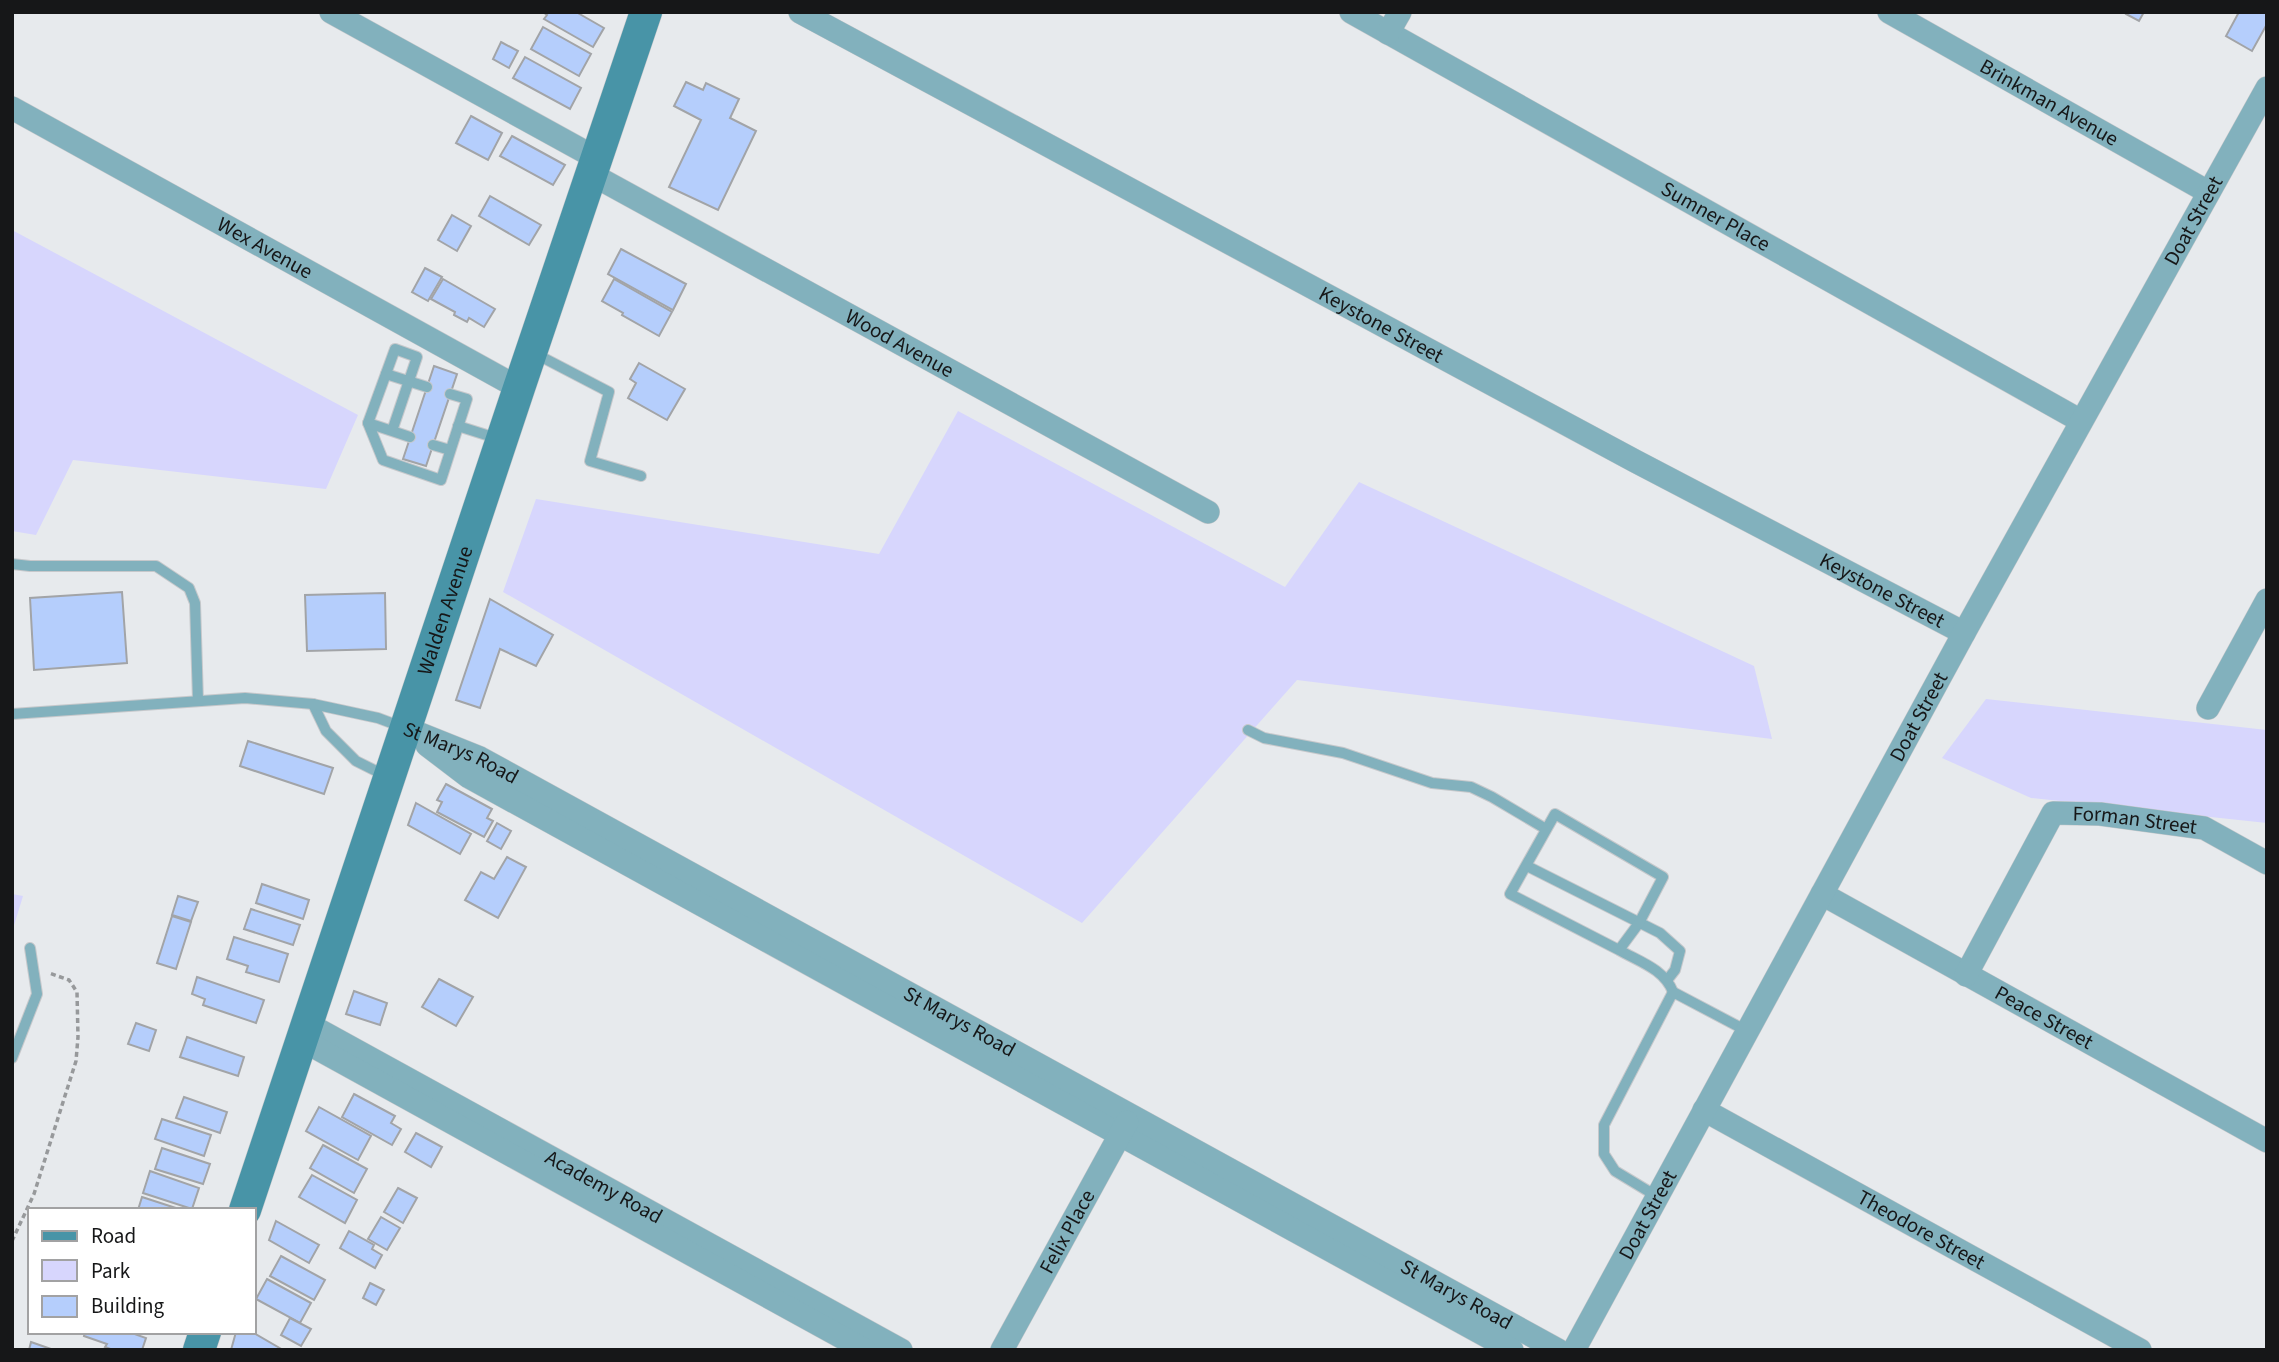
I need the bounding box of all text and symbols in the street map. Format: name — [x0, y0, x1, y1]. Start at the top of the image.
street label: Brinkman Avenue — [1974, 51, 2124, 154]
street label: Doat Street — [2156, 170, 2230, 271]
street label: Sumner Place — [1656, 174, 1776, 259]
street label: Wex Avenue — [212, 209, 318, 286]
street label: Keystone Street — [1314, 279, 1449, 370]
street label: Wood Avenue — [840, 301, 960, 385]
street label: Walden Avenue — [409, 542, 480, 679]
street label: Keystone Street — [1814, 545, 1950, 635]
street label: Doat Street — [1882, 666, 1955, 767]
street label: St Marys Road — [399, 714, 524, 791]
street label: Forman Street — [2072, 798, 2199, 842]
street label: Peace Street — [1989, 978, 2099, 1057]
street label: St Marys Road — [898, 979, 1021, 1064]
street label: Academy Road — [540, 1142, 668, 1231]
street label: Doat Street — [1611, 1164, 1684, 1265]
street label: Theodore Street — [1852, 1182, 1991, 1277]
street label: Felix Place — [1032, 1184, 1102, 1279]
legend — [28, 1208, 256, 1334]
text: Road — [91, 1221, 136, 1251]
street label: St Marys Road — [1395, 1251, 1518, 1337]
text: Park — [91, 1256, 131, 1286]
text: Building — [91, 1291, 165, 1321]

